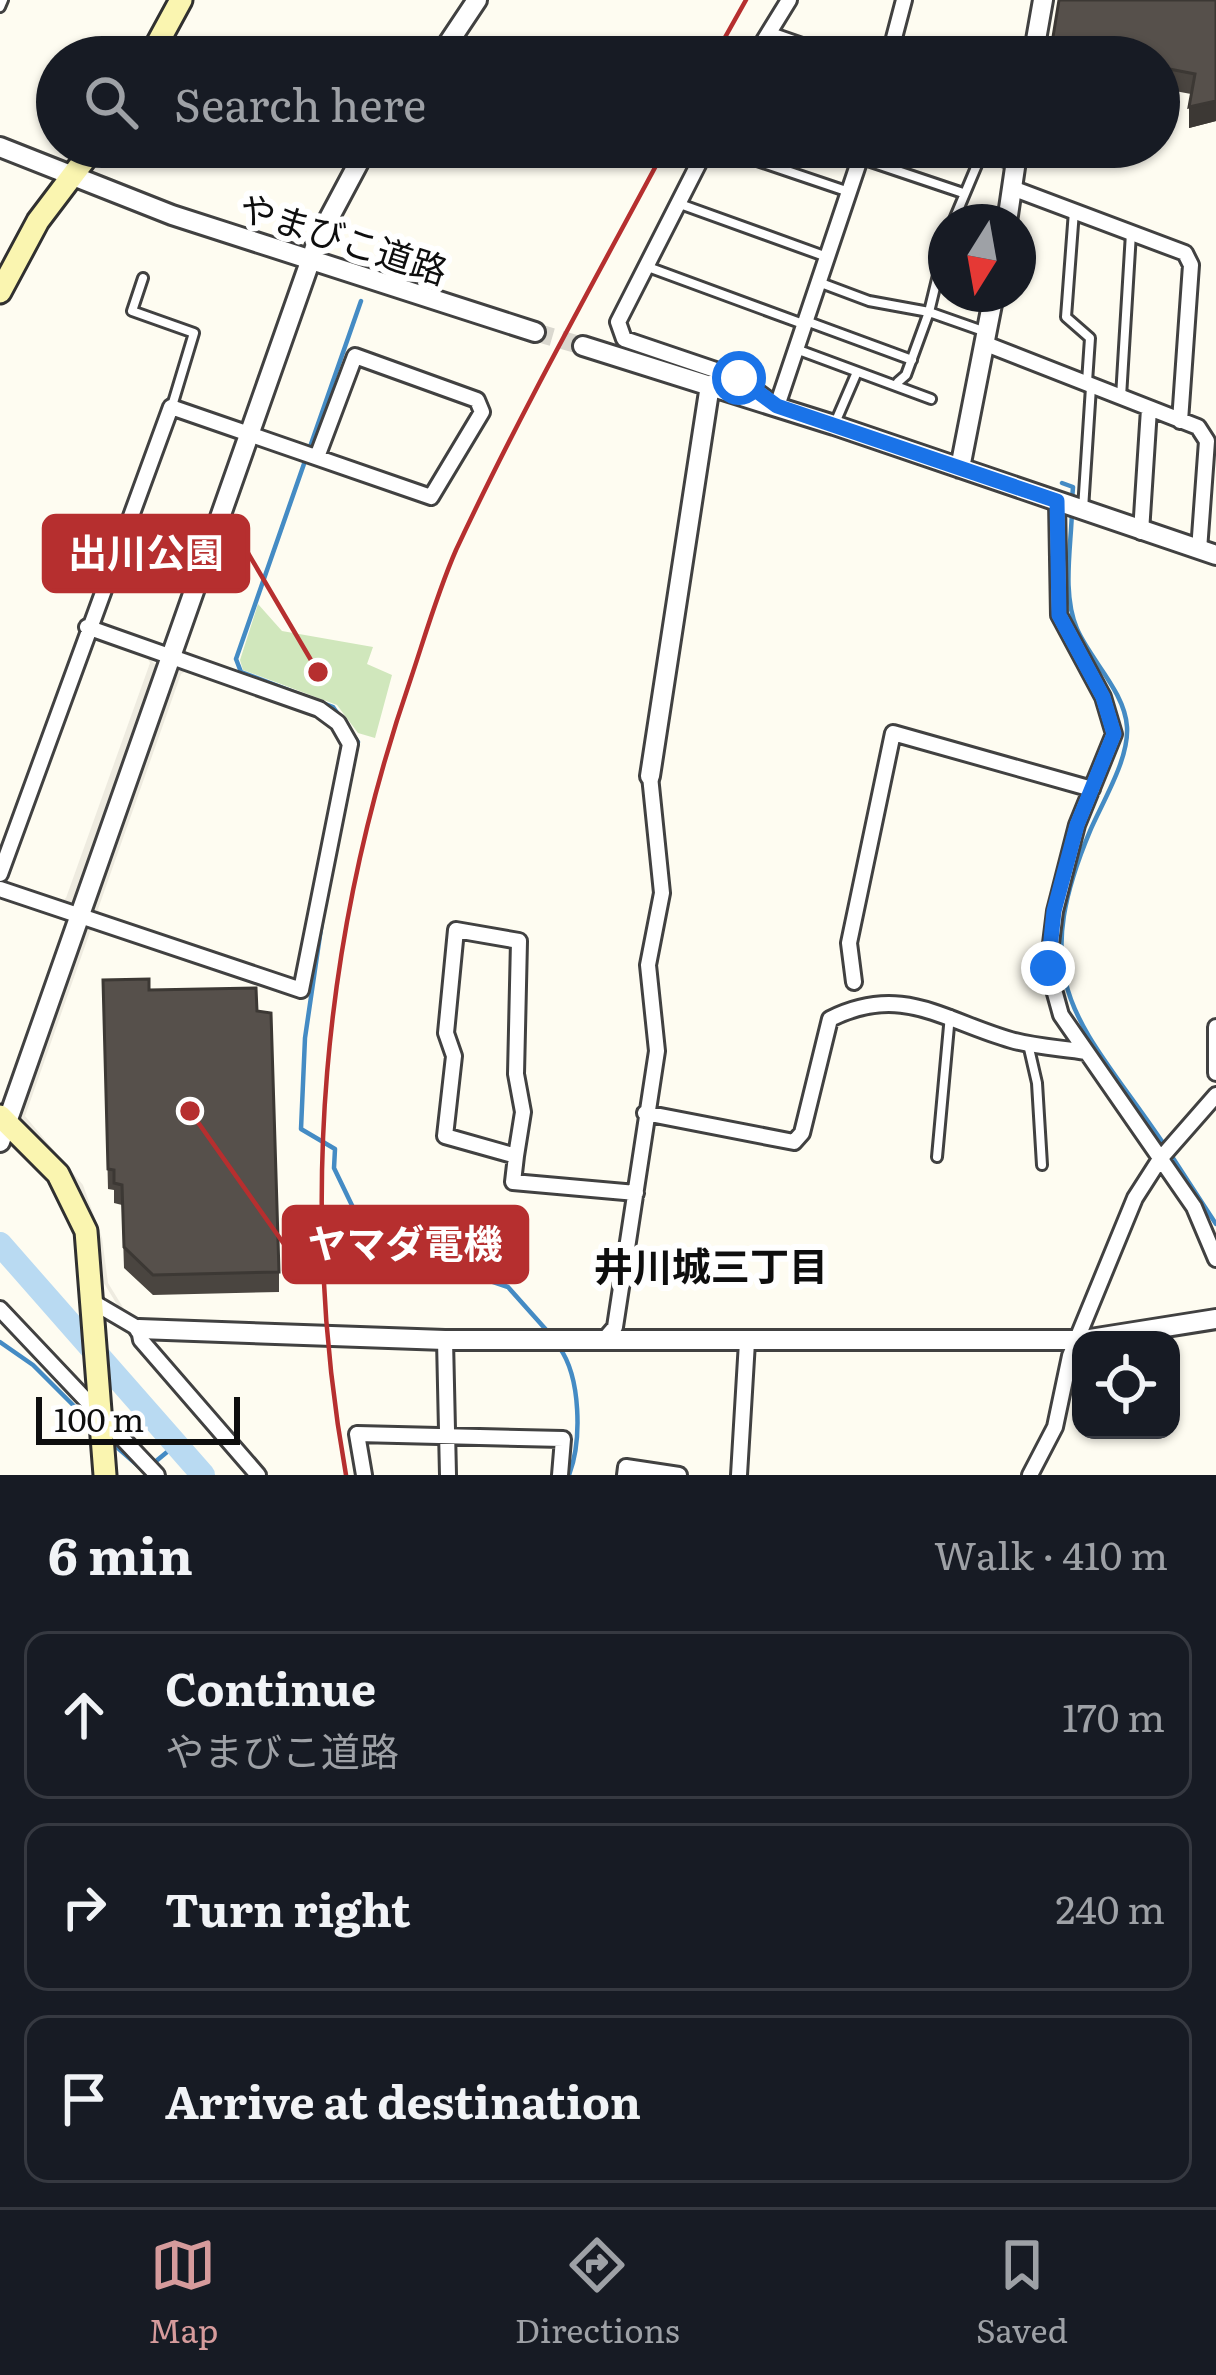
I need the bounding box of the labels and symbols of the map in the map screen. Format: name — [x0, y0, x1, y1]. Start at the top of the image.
street label: やまびこ道路 — [233, 178, 455, 296]
north arrow — [928, 204, 1036, 312]
route start — [712, 351, 766, 405]
callout: 出川公園 — [44, 516, 248, 591]
text: 出川公園 — [68, 521, 224, 579]
route end — [1021, 941, 1075, 995]
callout: ヤマダ電機 — [284, 1207, 527, 1282]
text: ヤマダ電機 — [307, 1212, 503, 1270]
district label: 井川城三丁目 — [594, 1235, 828, 1293]
scale bar — [36, 1391, 240, 1444]

